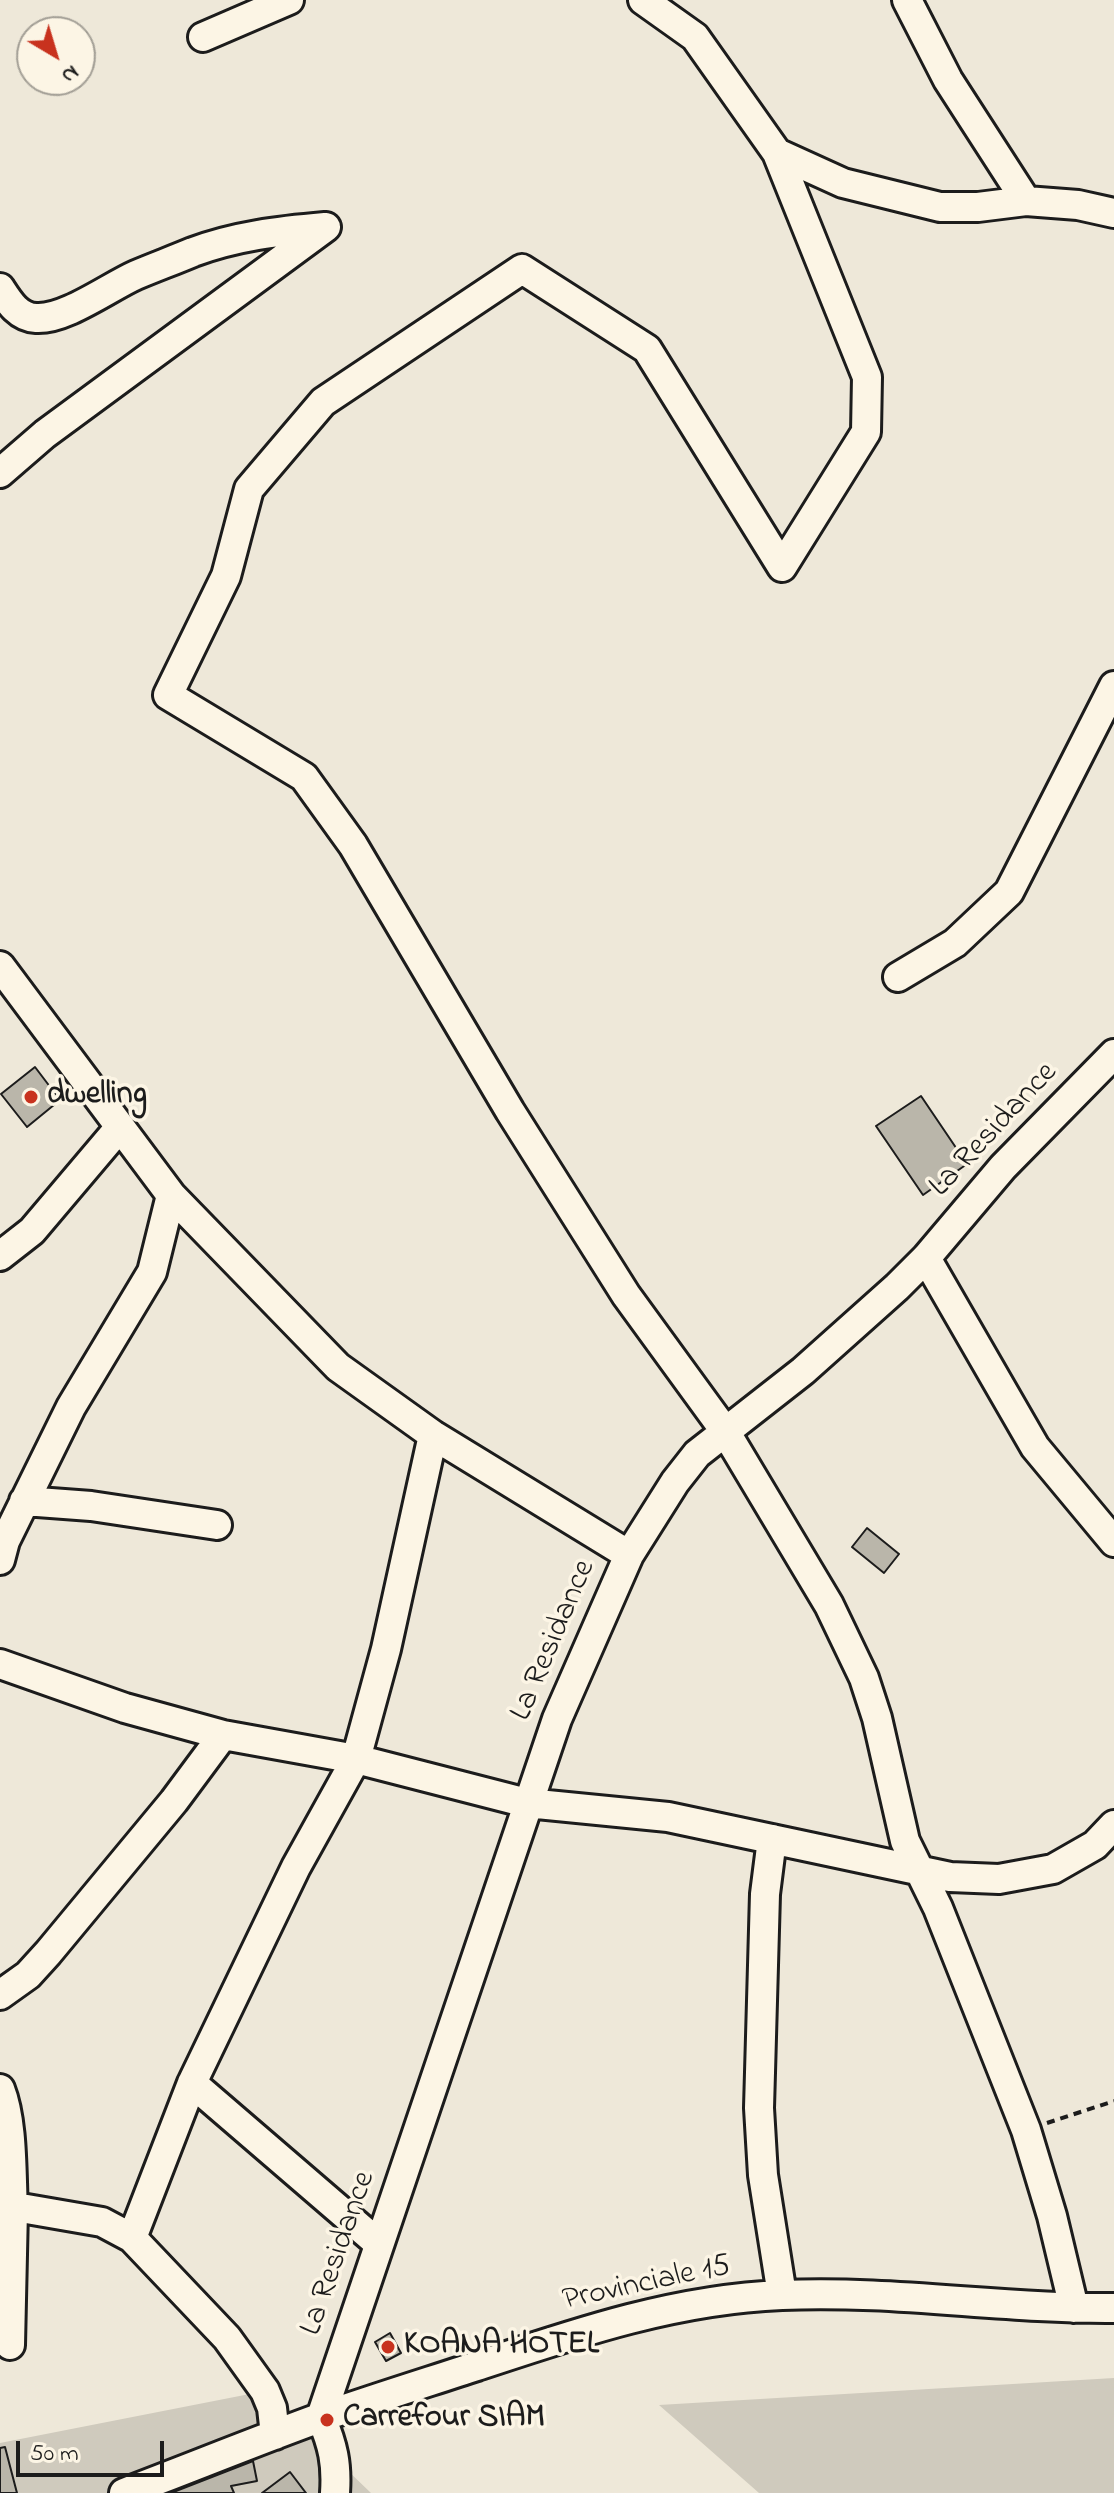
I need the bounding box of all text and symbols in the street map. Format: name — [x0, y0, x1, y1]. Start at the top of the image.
north arrow — [16, 16, 96, 96]
text: N — [54, 56, 85, 91]
street label: La Residance — [923, 1055, 1067, 1207]
place label: dwelling — [47, 1078, 147, 1116]
marker: dwelling — [22, 1088, 40, 1106]
street label: La Residance — [504, 1555, 606, 1727]
street label: La Residance — [294, 2167, 386, 2341]
street label: Provinciale 15 — [560, 2248, 734, 2322]
place label: KOANA HOTEL — [404, 2328, 599, 2366]
marker: KOANA HOTEL — [379, 2338, 397, 2356]
place label: Carrefour SIAM — [343, 2401, 545, 2439]
marker: Carrefour SIAM — [318, 2411, 336, 2429]
scale bar — [20, 2425, 168, 2475]
text: 50 m — [30, 2437, 79, 2472]

